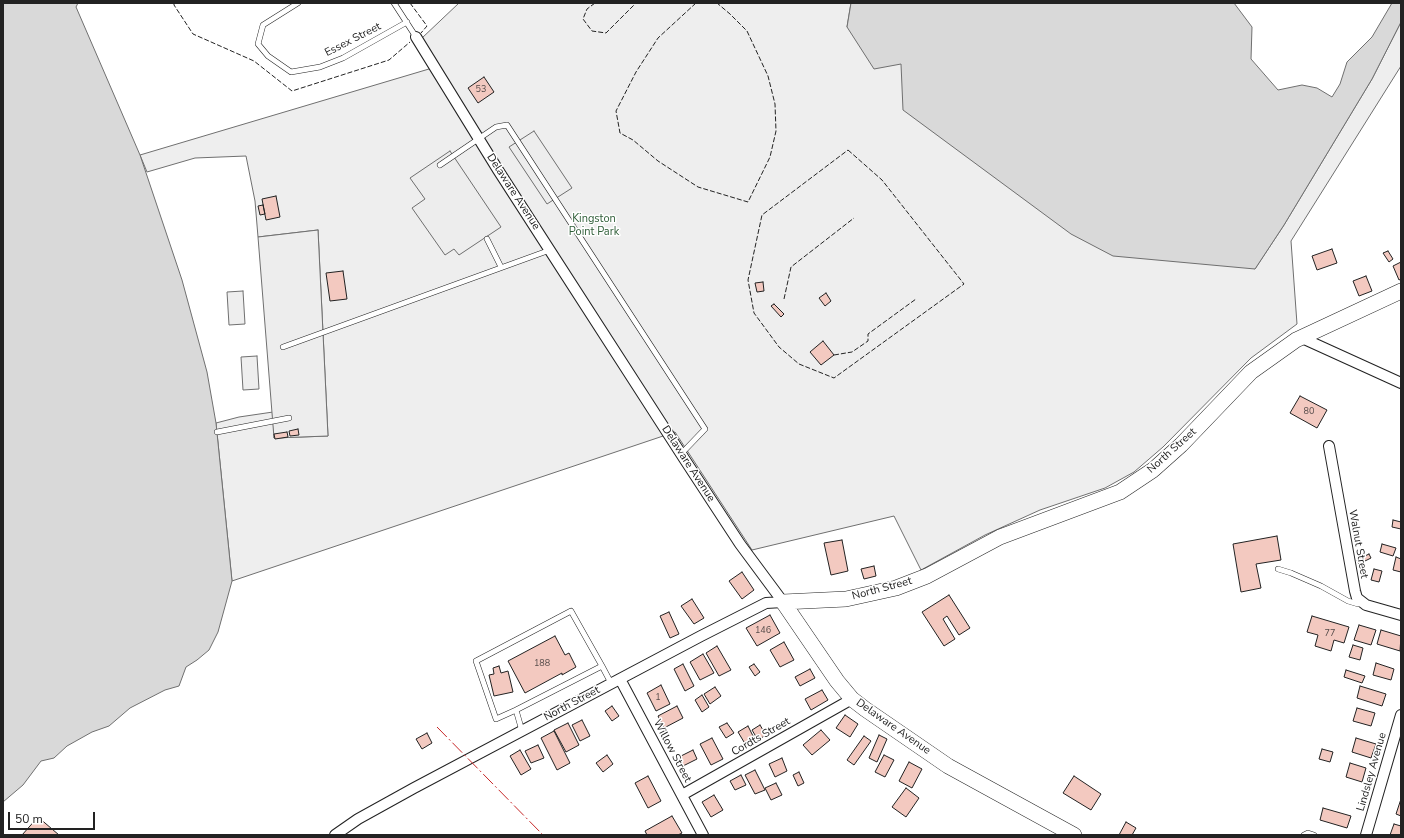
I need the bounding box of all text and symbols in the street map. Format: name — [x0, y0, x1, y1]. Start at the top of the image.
street label: Essex Street — [323, 20, 383, 60]
house number: 53 — [476, 85, 486, 95]
street label: Delaware Avenue — [484, 152, 542, 232]
park label: Kingston Point Park — [569, 212, 619, 238]
house number: 80 — [1304, 407, 1314, 417]
street label: Delaware Avenue — [659, 424, 717, 504]
street label: North Street — [1145, 426, 1199, 476]
street label: Walnut Street — [1345, 509, 1371, 579]
street label: North Street — [851, 575, 913, 603]
house number: 146 — [755, 626, 771, 636]
house number: 77 — [1325, 629, 1335, 639]
house number: 188 — [534, 659, 550, 669]
street label: North Street — [542, 684, 602, 724]
house number: 1 — [655, 693, 661, 703]
street label: Delaware Avenue — [853, 696, 933, 758]
street label: Cordts Street — [729, 715, 793, 759]
street label: Willow Street — [650, 717, 694, 785]
street label: Lindsley Avenue — [1354, 731, 1390, 813]
scale bar — [10, 804, 97, 830]
text: 50 m — [15, 811, 43, 827]

